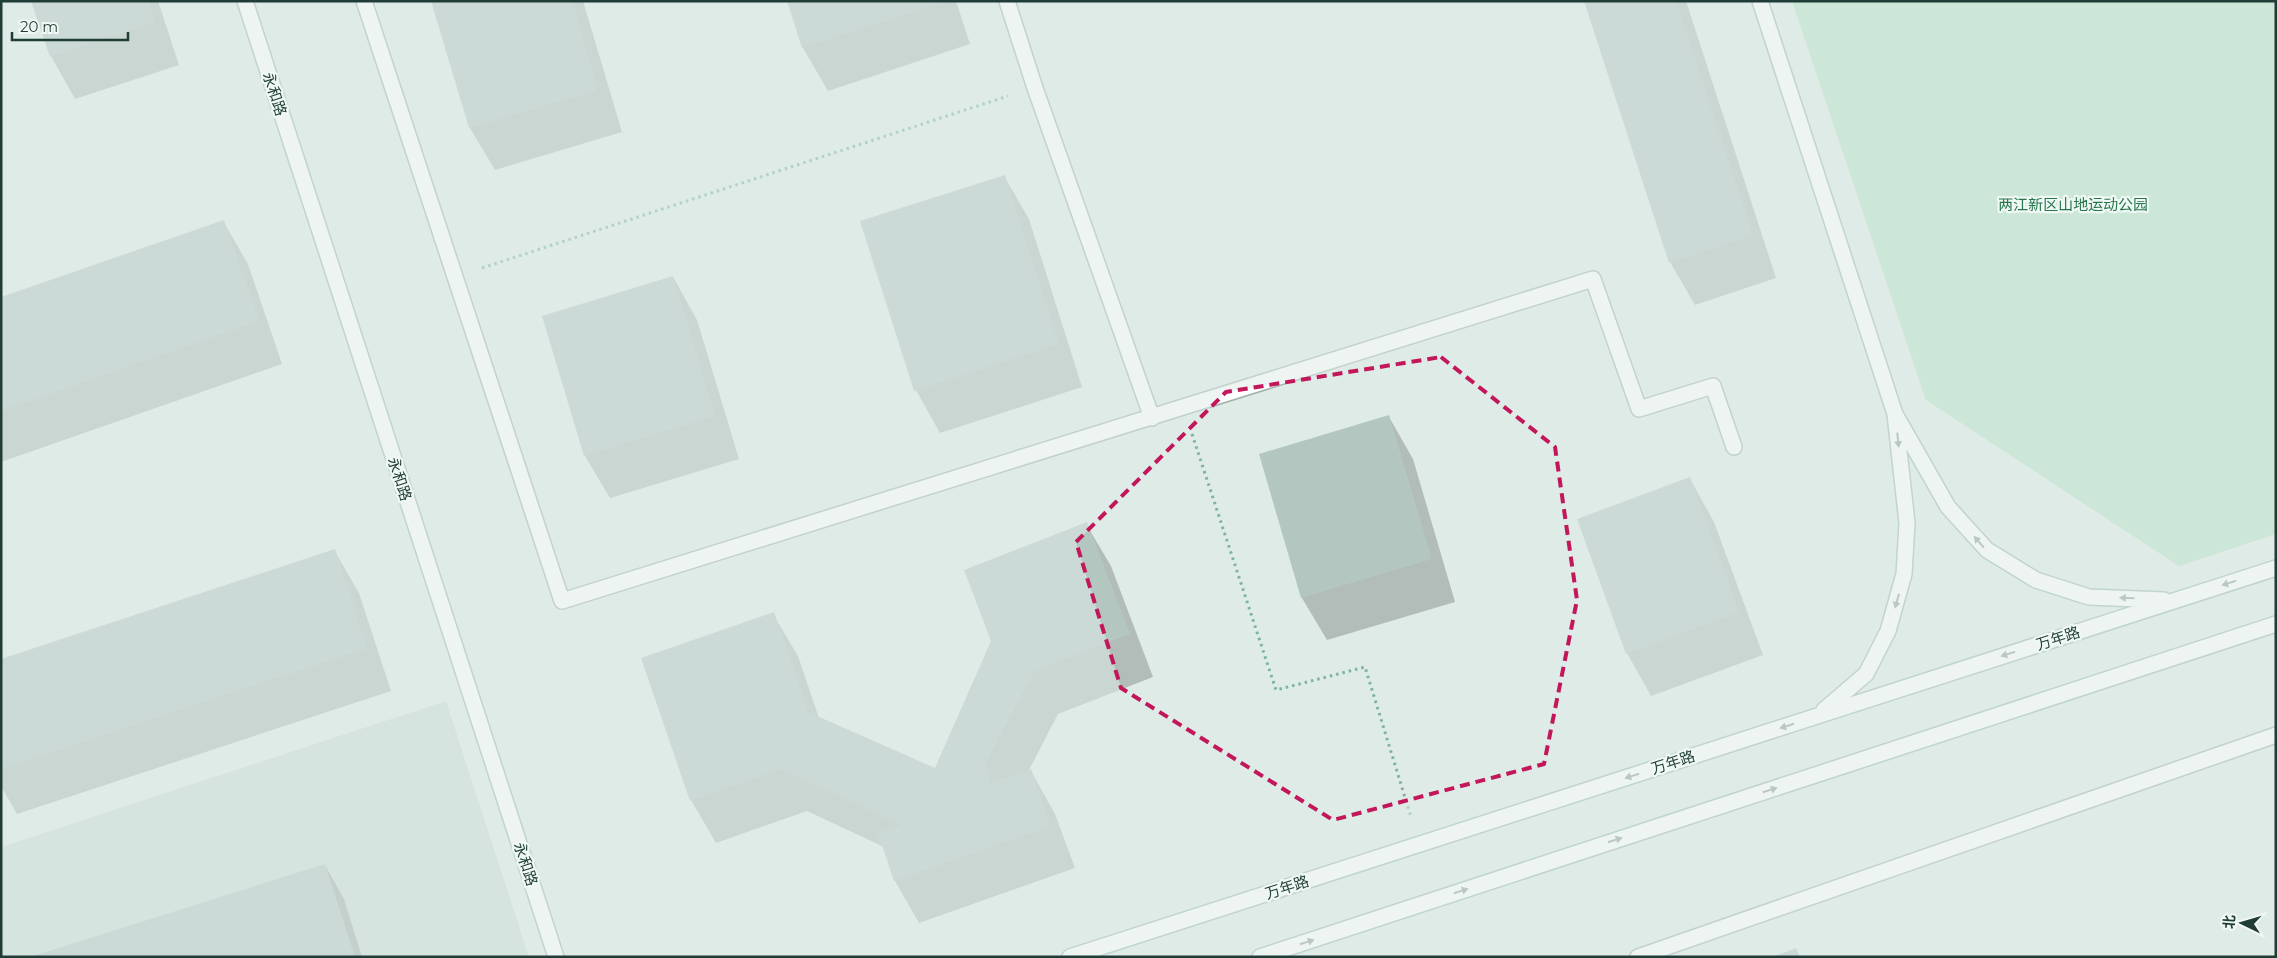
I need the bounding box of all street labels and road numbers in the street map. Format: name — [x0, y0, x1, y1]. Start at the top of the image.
street label: 永和路 — [259, 70, 291, 118]
street label: 永和路 — [384, 455, 416, 503]
street label: 万年路 — [2034, 622, 2082, 654]
street label: 万年路 — [1649, 746, 1697, 778]
street label: 永和路 — [510, 840, 542, 888]
street label: 万年路 — [1263, 871, 1311, 903]

